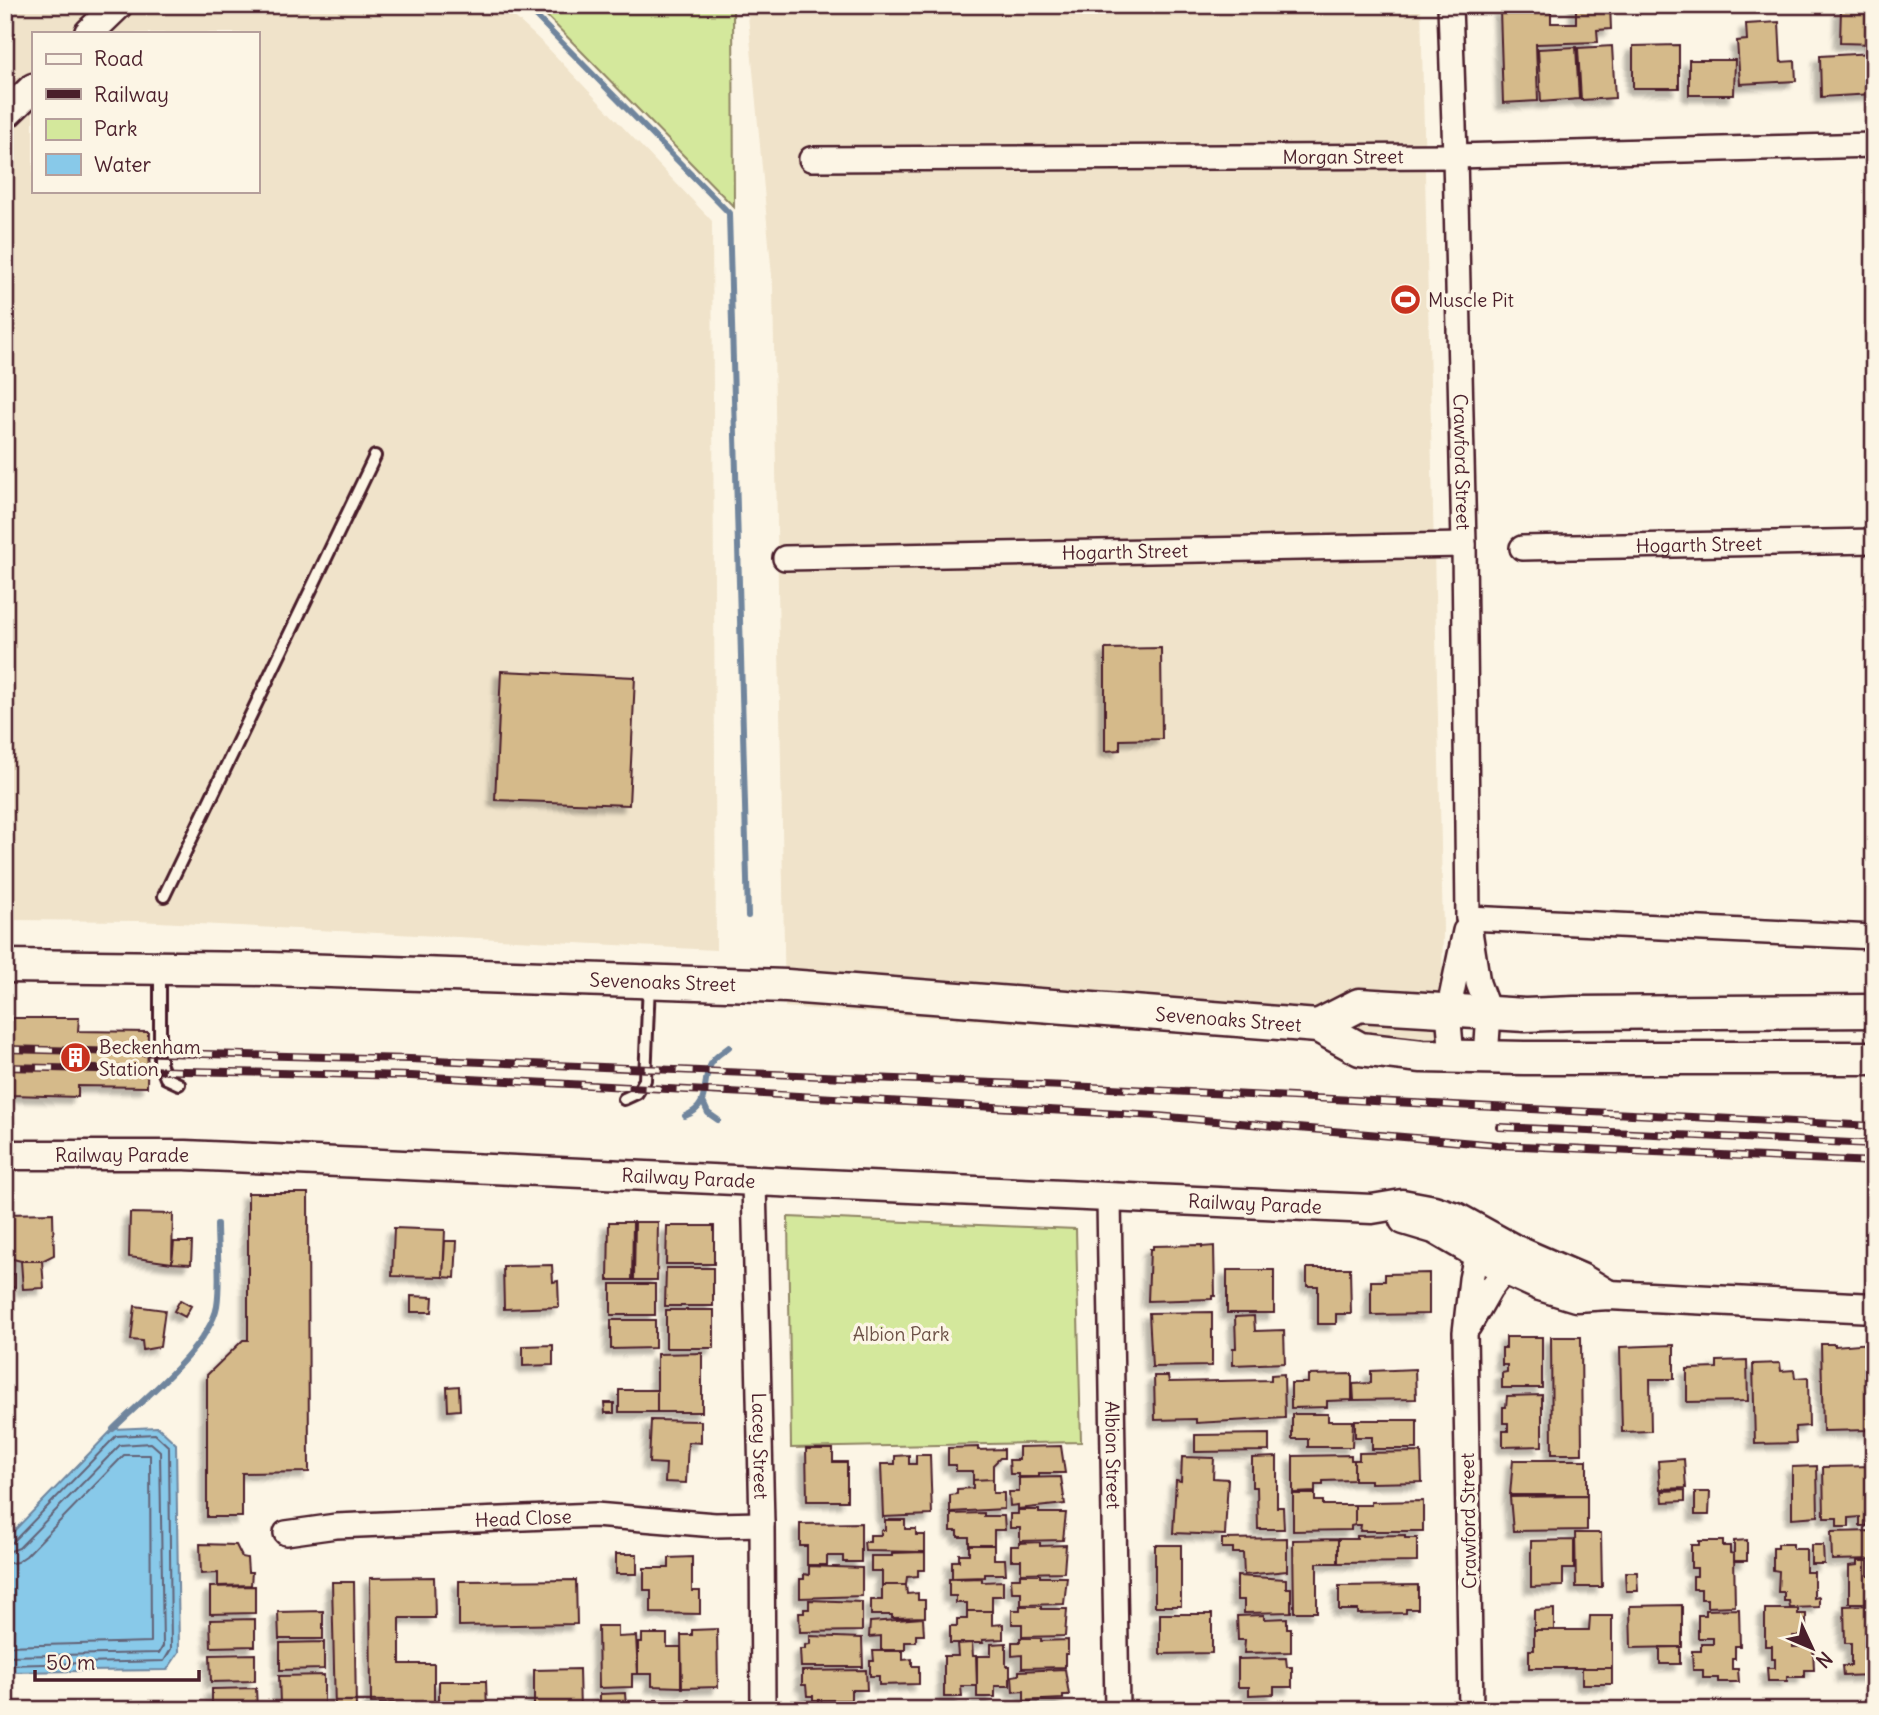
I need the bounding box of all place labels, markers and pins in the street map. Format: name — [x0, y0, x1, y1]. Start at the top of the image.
sports icon: Muscle Pit — [1388, 283, 1422, 317]
place label: Muscle Pit — [1428, 288, 1514, 312]
place label: Beckenham Station — [99, 1035, 201, 1081]
building icon: Beckenham Station — [59, 1041, 93, 1075]

